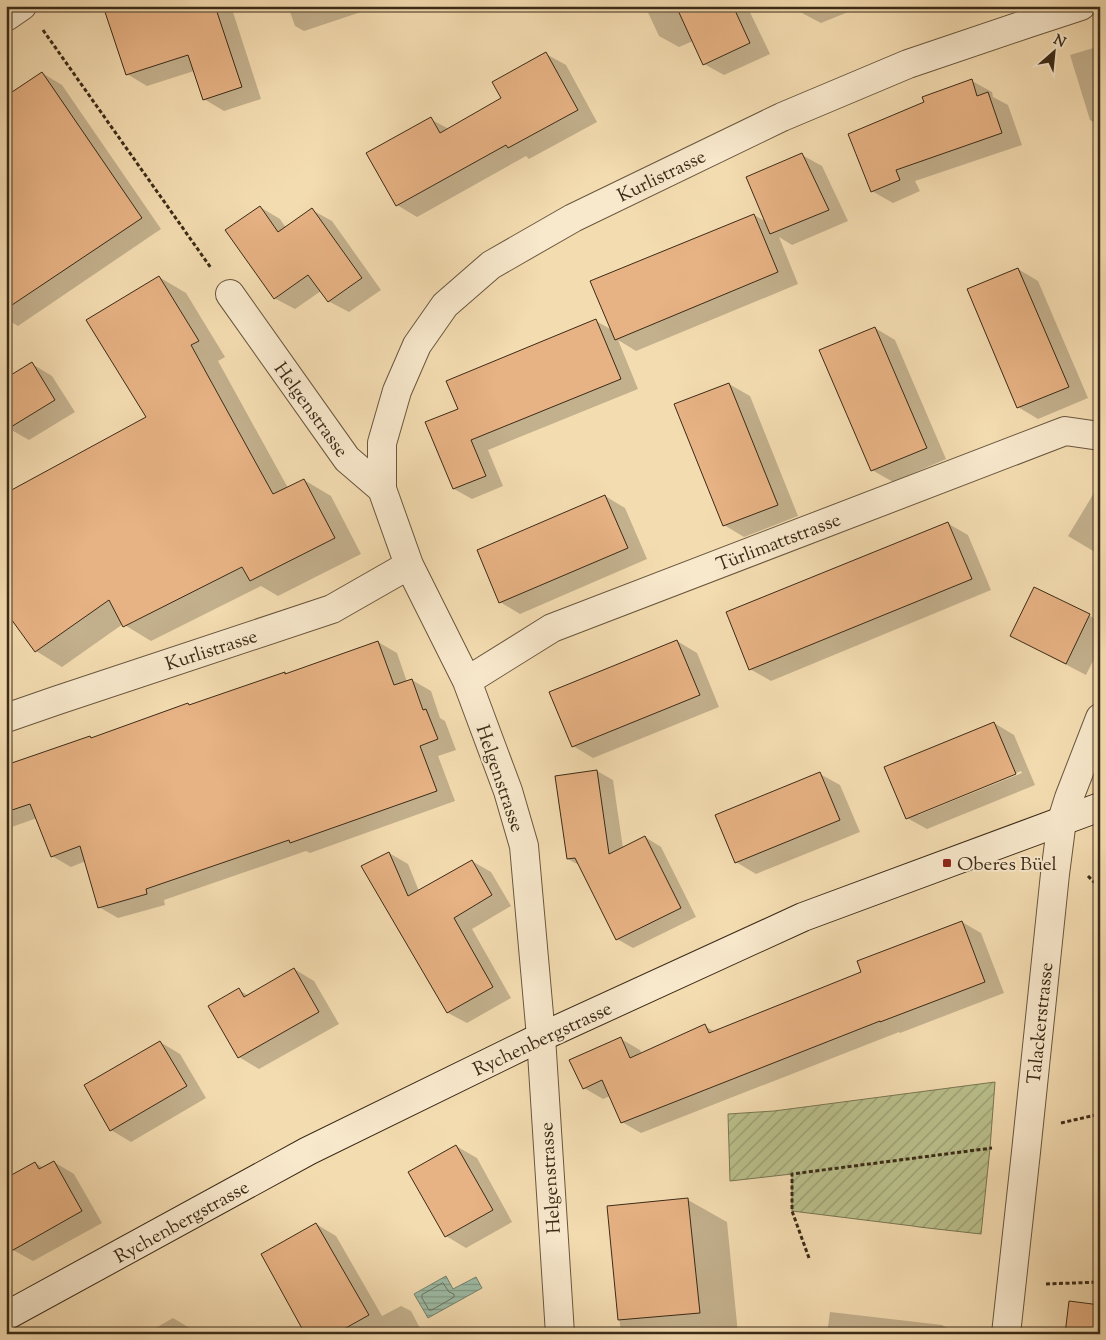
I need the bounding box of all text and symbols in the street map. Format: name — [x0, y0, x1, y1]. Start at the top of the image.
north arrow — [1028, 28, 1078, 78]
text: N — [1049, 31, 1069, 54]
street label: Kurlistrasse — [613, 144, 711, 210]
street label: Helgenstrasse — [266, 357, 354, 464]
street label: Türlimattstrasse — [713, 507, 845, 579]
street label: Kurlistrasse — [162, 624, 261, 679]
street label: Helgenstrasse — [468, 722, 530, 836]
place label: Oberes Büel — [957, 852, 1057, 879]
marker: Oberes Büel — [941, 857, 953, 869]
street label: Talackerstrasse — [1022, 961, 1061, 1086]
street label: Rychenbergstrasse — [469, 996, 617, 1084]
street label: Helgenstrasse — [534, 1121, 569, 1235]
street label: Rychenbergstrasse — [110, 1175, 255, 1271]

